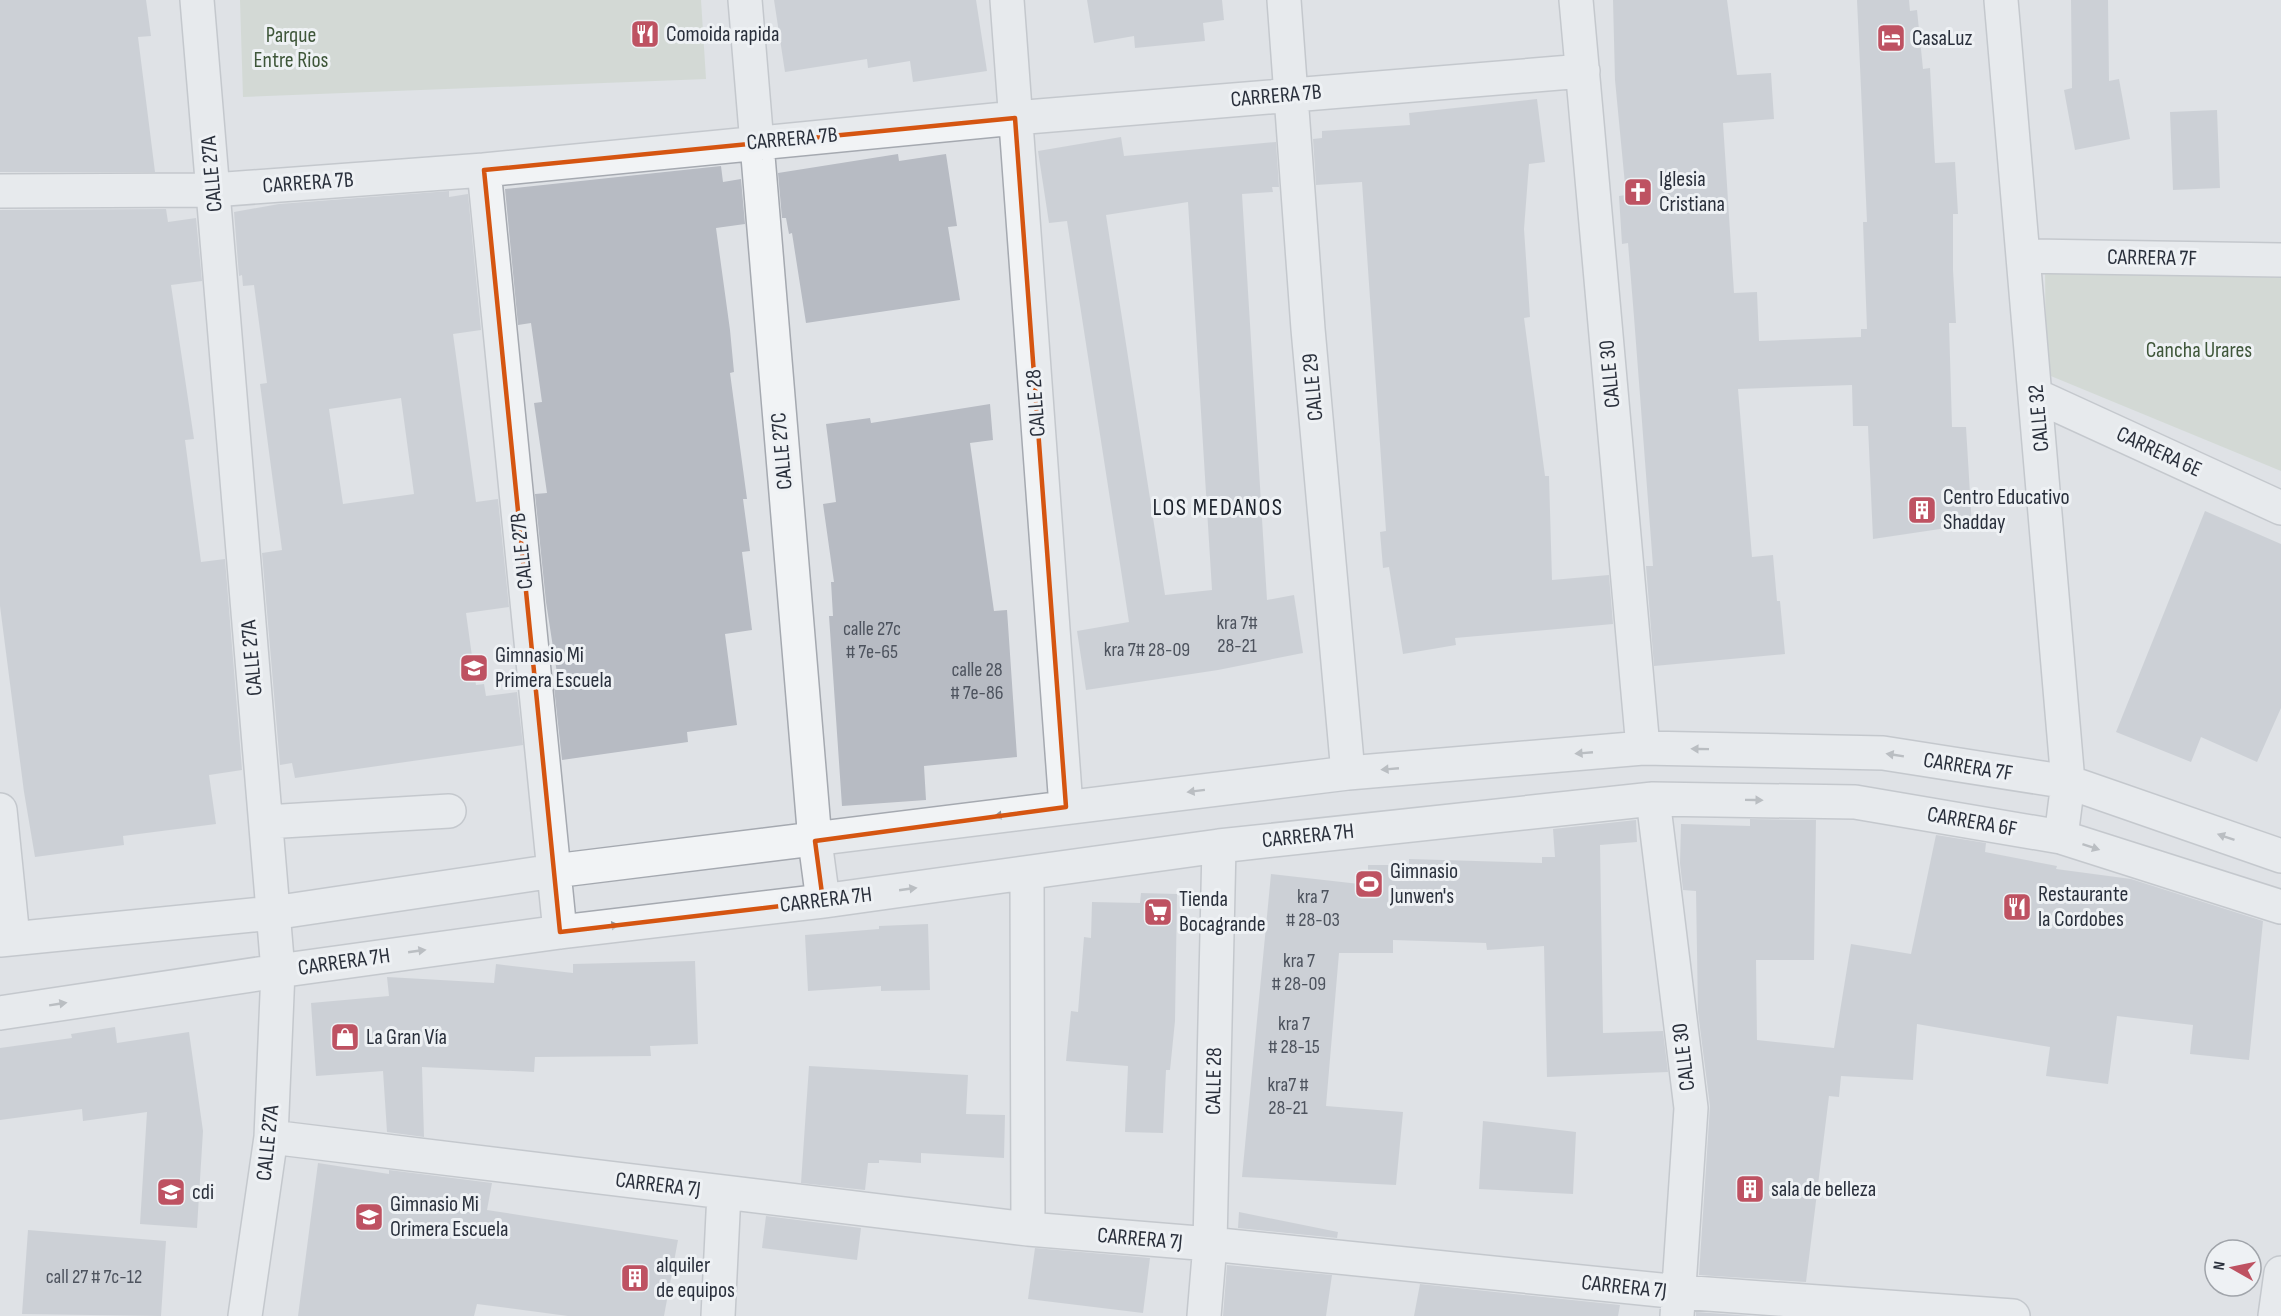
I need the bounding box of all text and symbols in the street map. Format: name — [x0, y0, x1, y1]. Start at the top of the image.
restaurant icon: Comoida rapida — [629, 18, 661, 50]
place label: Comoida rapida — [666, 21, 779, 48]
park label: Parque Entre Rios — [254, 22, 329, 74]
hotel icon: CasaLuz — [1875, 22, 1907, 54]
place label: CasaLuz — [1912, 25, 1972, 52]
street label: CARRERA 7B — [1229, 79, 1323, 113]
street label: CARRERA 7B — [745, 122, 839, 156]
street label: CALLE 27A — [195, 134, 229, 213]
street label: CARRERA 7B — [262, 166, 354, 200]
place label: Iglesia Cristiana — [1659, 166, 1725, 218]
church icon: Iglesia Cristiana — [1622, 176, 1654, 208]
street label: CARRERA 7F — [2107, 244, 2197, 272]
park label: Cancha Urares — [2146, 337, 2252, 364]
street label: CALLE 30 — [1594, 339, 1626, 409]
street label: CALLE 29 — [1297, 352, 1329, 422]
street label: CALLE 28 — [1020, 368, 1052, 438]
street label: CALLE 32 — [2023, 383, 2055, 453]
street label: CALLE 27C — [765, 411, 799, 491]
street label: CARRERA 6E — [2112, 421, 2206, 483]
place label: Centro Educativo Shadday — [1943, 484, 2070, 536]
district label: LOS MEDANOS — [1153, 493, 1283, 522]
building icon: Centro Educativo Shadday — [1906, 494, 1938, 526]
street label: CALLE 27B — [505, 511, 539, 591]
house number: kra 7# 28-21 — [1216, 611, 1258, 658]
house number: calle 27c # 7e-65 — [843, 617, 901, 664]
street label: CALLE 27A — [235, 618, 269, 697]
house number: kra 7# 28-09 — [1104, 638, 1190, 662]
place label: Gimnasio Mi Primera Escuela — [495, 642, 612, 694]
school or university icon: Gimnasio Mi Primera Escuela — [458, 652, 490, 684]
house number: calle 28 # 7e-86 — [951, 658, 1003, 705]
one-way arrow — [1691, 745, 1710, 754]
street label: CARRERA 7F — [1921, 747, 2015, 787]
one-way arrow — [1575, 748, 1594, 758]
one-way arrow — [1886, 750, 1905, 759]
one-way arrow — [1380, 764, 1399, 774]
one-way arrow — [1187, 786, 1206, 796]
one-way arrow — [1744, 795, 1763, 805]
street label: CARRERA 6F — [1925, 801, 2019, 843]
one-way arrow — [993, 811, 1012, 820]
street label: CARRERA 7H — [1261, 818, 1355, 854]
one-way arrow — [2217, 832, 2235, 842]
one-way arrow — [2082, 842, 2100, 852]
place label: Gimnasio Junwen's — [1389, 858, 1458, 910]
sports icon: Gimnasio Junwen's — [1353, 868, 1385, 900]
street label: CARRERA 7H — [778, 881, 874, 919]
place label: Restaurante la Cordobes — [2038, 881, 2128, 933]
one-way arrow — [899, 885, 918, 894]
house number: kra 7 # 28-03 — [1286, 885, 1340, 932]
place label: Tienda Bocagrande — [1179, 886, 1266, 938]
restaurant icon: Restaurante la Cordobes — [2001, 891, 2033, 923]
supermarket icon: Tienda Bocagrande — [1142, 896, 1174, 928]
one-way arrow — [601, 921, 620, 931]
street label: CARRERA 7H — [296, 942, 392, 982]
one-way arrow — [408, 947, 427, 956]
house number: kra 7 # 28-09 — [1272, 949, 1326, 996]
one-way arrow — [48, 1000, 67, 1009]
house number: kra 7 # 28-15 — [1268, 1012, 1320, 1059]
shop icon: La Gran Vía — [329, 1021, 361, 1053]
street label: CALLE 30 — [1666, 1022, 1702, 1092]
place label: La Gran Vía — [366, 1024, 447, 1051]
street label: CALLE 28 — [1200, 1047, 1228, 1115]
house number: kra7 # 28-21 — [1267, 1073, 1309, 1120]
street label: CALLE 27A — [251, 1103, 285, 1182]
street label: CARRERA 7J — [614, 1166, 702, 1204]
building icon: sala de belleza — [1734, 1173, 1766, 1205]
school or university icon: cdi — [155, 1176, 187, 1208]
place label: sala de belleza — [1771, 1176, 1876, 1203]
place label: cdi — [192, 1179, 214, 1206]
place label: Gimnasio Mi Orimera Escuela — [390, 1191, 509, 1243]
school or university icon: Gimnasio Mi Orimera Escuela — [353, 1201, 385, 1233]
street label: CARRERA 7J — [1096, 1222, 1184, 1256]
north arrow — [2203, 1238, 2263, 1298]
place label: alquiler de equipos — [656, 1252, 735, 1304]
text: N — [2210, 1260, 2230, 1272]
building icon: alquiler de equipos — [619, 1262, 651, 1294]
house number: call 27 # 7c-12 — [46, 1265, 142, 1289]
street label: CARRERA 7J — [1580, 1269, 1668, 1305]

